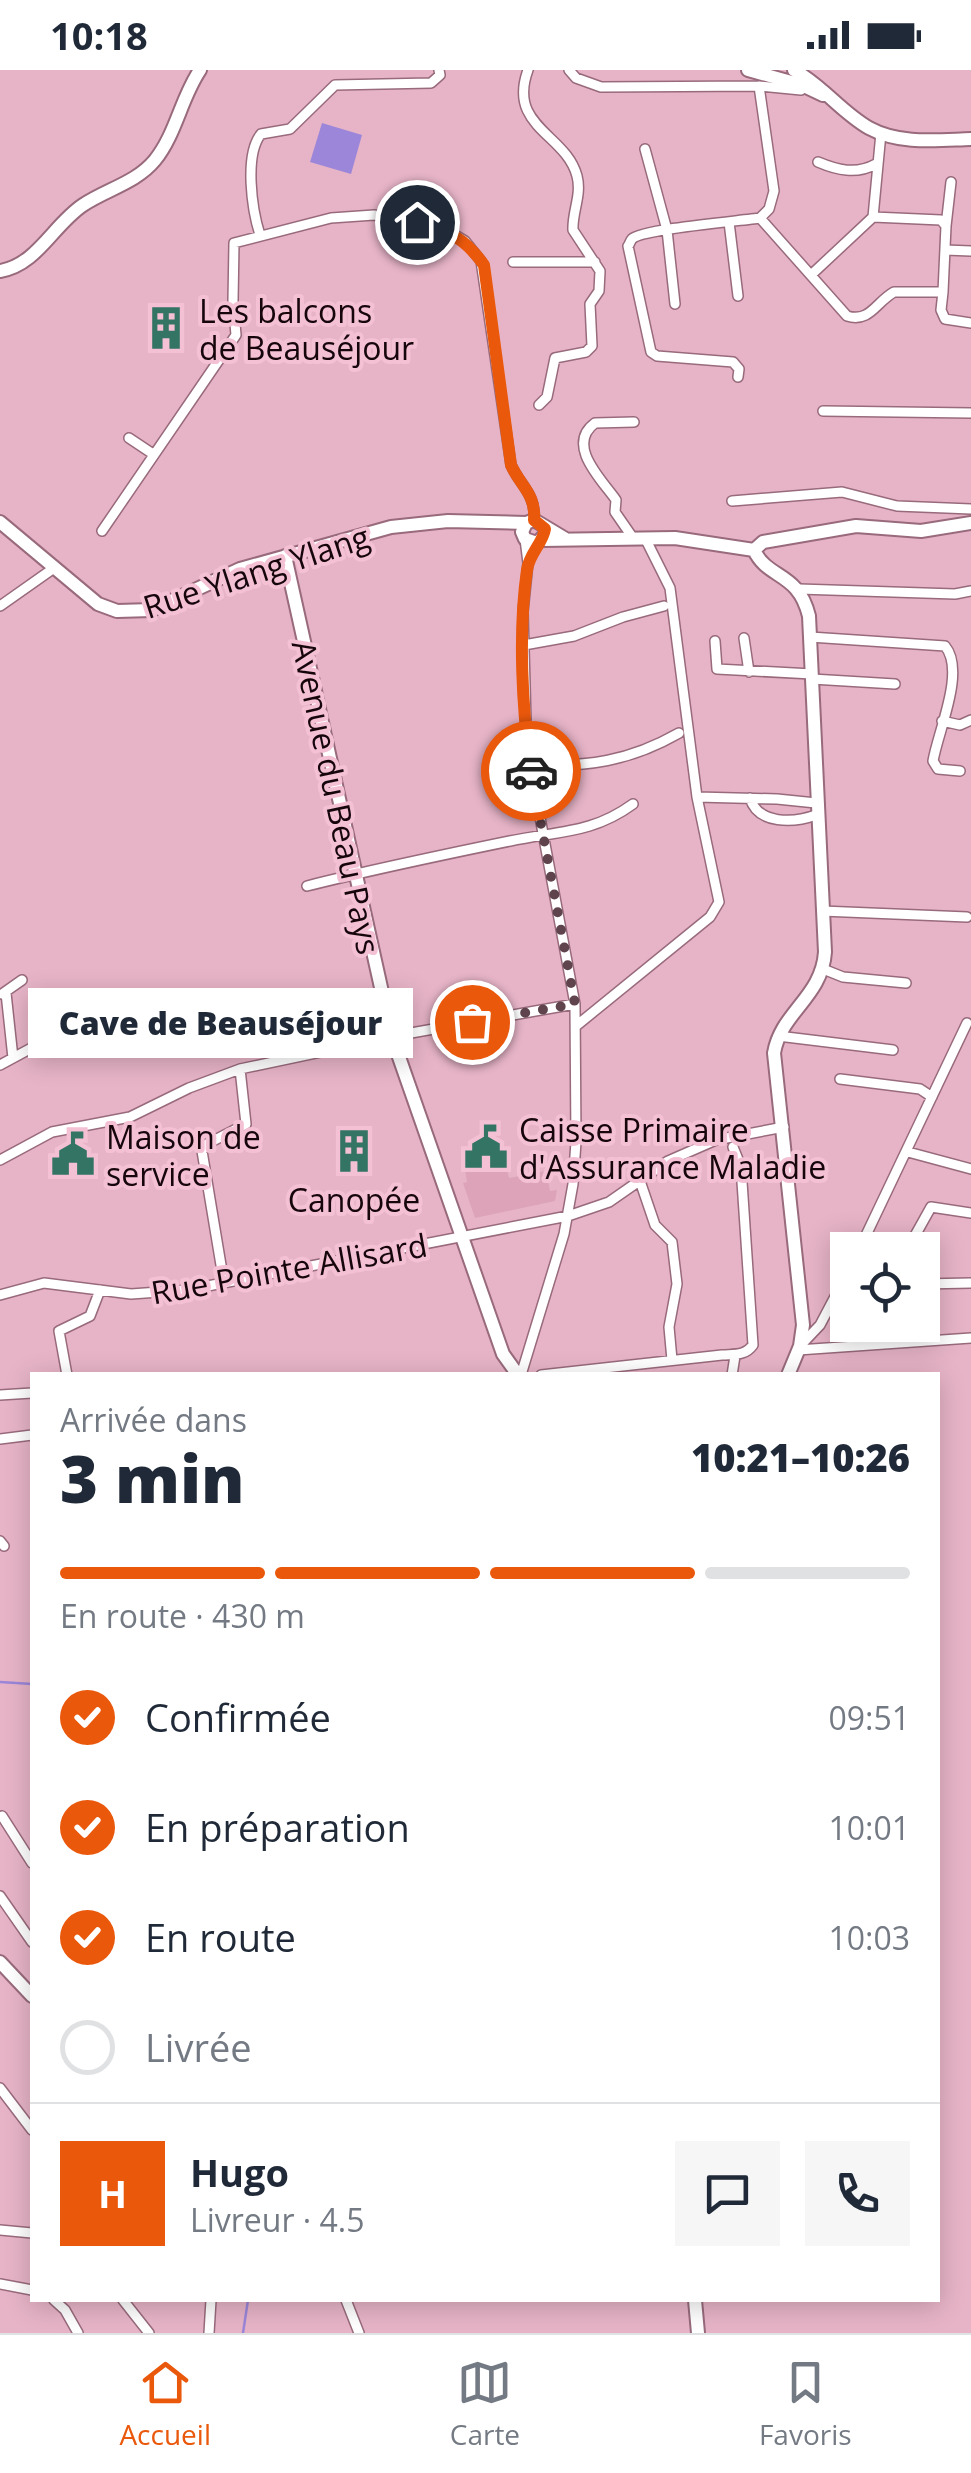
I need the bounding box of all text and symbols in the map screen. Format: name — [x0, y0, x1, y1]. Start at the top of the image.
text: 10:18 — [50, 9, 148, 61]
pin — [375, 180, 460, 265]
icon: home — [390, 195, 445, 250]
place label: Les balcons de Beauséjour — [199, 289, 414, 369]
building icon: Les balcons de Beauséjour — [142, 304, 190, 352]
street label: Rue Ylang Ylang — [137, 514, 375, 628]
street label: Avenue du Beau Pays — [283, 636, 391, 958]
courier — [481, 721, 581, 821]
icon: car — [504, 744, 559, 799]
pin — [430, 980, 515, 1065]
callout: Cave de Beauséjour — [27, 987, 412, 1057]
icon: bag — [445, 995, 500, 1050]
text: Cave de Beauséjour — [59, 1001, 382, 1044]
place label: Caisse Primaire d'Assurance Maladie — [519, 1108, 826, 1188]
place label: Maison de service — [106, 1115, 261, 1195]
public building icon: Caisse Primaire d'Assurance Maladie — [462, 1123, 510, 1171]
building icon: Canopée — [330, 1127, 378, 1175]
public building icon: Maison de service — [49, 1130, 97, 1178]
place label: Canopée — [288, 1178, 420, 1221]
street label: Rue Pointe Allisard — [148, 1223, 430, 1313]
map controls — [830, 1232, 940, 1342]
button: locate — [830, 1232, 940, 1342]
text: Arrivée dans — [60, 1398, 247, 1441]
text: 10:21–10:26 — [691, 1431, 910, 1483]
text: 3 min — [60, 1434, 245, 1522]
text: En route · 430 m — [60, 1594, 305, 1637]
icon: check — [60, 1690, 115, 1745]
text: Confirmée — [145, 1691, 331, 1743]
text: 09:51 — [828, 1696, 910, 1739]
icon: check — [60, 1800, 115, 1855]
text: En préparation — [145, 1801, 410, 1853]
text: 10:01 — [828, 1806, 910, 1849]
icon: check — [60, 1910, 115, 1965]
text: En route — [145, 1911, 296, 1963]
text: 10:03 — [828, 1916, 910, 1959]
text: Livrée — [145, 2021, 252, 2073]
button: chat — [675, 2141, 780, 2246]
button: phone — [805, 2141, 910, 2246]
text: Hugo — [190, 2146, 289, 2198]
text: H — [98, 2167, 127, 2219]
text: Livreur · 4.5 — [190, 2198, 365, 2241]
tab: Accueil — [119, 2355, 211, 2453]
tab: Carte — [450, 2355, 520, 2453]
tab: Favoris — [759, 2355, 852, 2453]

